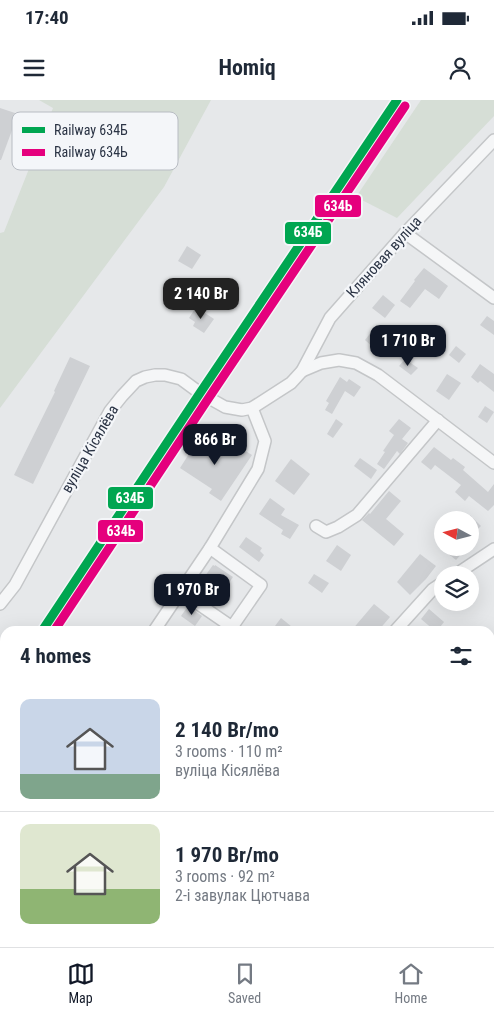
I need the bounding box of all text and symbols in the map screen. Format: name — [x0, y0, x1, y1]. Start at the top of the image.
text: 17:40 — [25, 6, 69, 29]
icon: menu — [20, 54, 48, 82]
icon: person — [446, 54, 474, 82]
text: Homiq — [218, 55, 276, 80]
legend — [12, 112, 178, 170]
text: Railway 634Б — [54, 122, 128, 138]
text: Railway 634Ь — [54, 144, 128, 160]
line badge: 634Ь — [314, 194, 362, 218]
text: 634Ь — [324, 198, 353, 214]
street label: Кляновая вуліца — [343, 213, 425, 301]
line badge: 634Б — [284, 221, 332, 245]
text: 634Б — [294, 224, 323, 240]
pin: 2 140 Br — [149, 278, 253, 320]
text: 2 140 Br — [174, 284, 228, 303]
pin: 1 710 Br — [356, 324, 460, 367]
text: 1 710 Br — [381, 331, 435, 350]
street label: вуліца Кісялёва — [58, 402, 122, 496]
pin: 866 Br — [174, 424, 256, 466]
text: 866 Br — [194, 430, 236, 449]
line badge: 634Б — [107, 486, 154, 510]
text: 634Б — [116, 490, 145, 506]
north arrow — [434, 511, 479, 556]
map controls — [434, 511, 479, 611]
line badge: 634Ь — [97, 519, 144, 543]
text: 634Ь — [107, 523, 136, 539]
button: layers — [434, 566, 479, 611]
pin: 1 970 Br — [140, 574, 244, 616]
text: 1 970 Br — [165, 580, 219, 599]
icon: filters — [447, 642, 475, 670]
text: 4 homes — [20, 644, 91, 668]
text: 2 140 Br/mo — [175, 718, 279, 742]
icon: home — [60, 719, 120, 779]
text: 3 rooms · 110 m² — [175, 742, 283, 761]
text: вуліца Кісялёва — [175, 761, 280, 780]
text: 1 970 Br/mo — [175, 843, 279, 867]
icon: home — [60, 844, 120, 904]
text: 3 rooms · 92 m² — [175, 867, 275, 886]
text: 2-і завулак Цютчава — [175, 886, 310, 905]
tab: Map — [67, 960, 95, 1006]
tab: Saved — [228, 960, 261, 1006]
tab: Home — [395, 960, 427, 1006]

